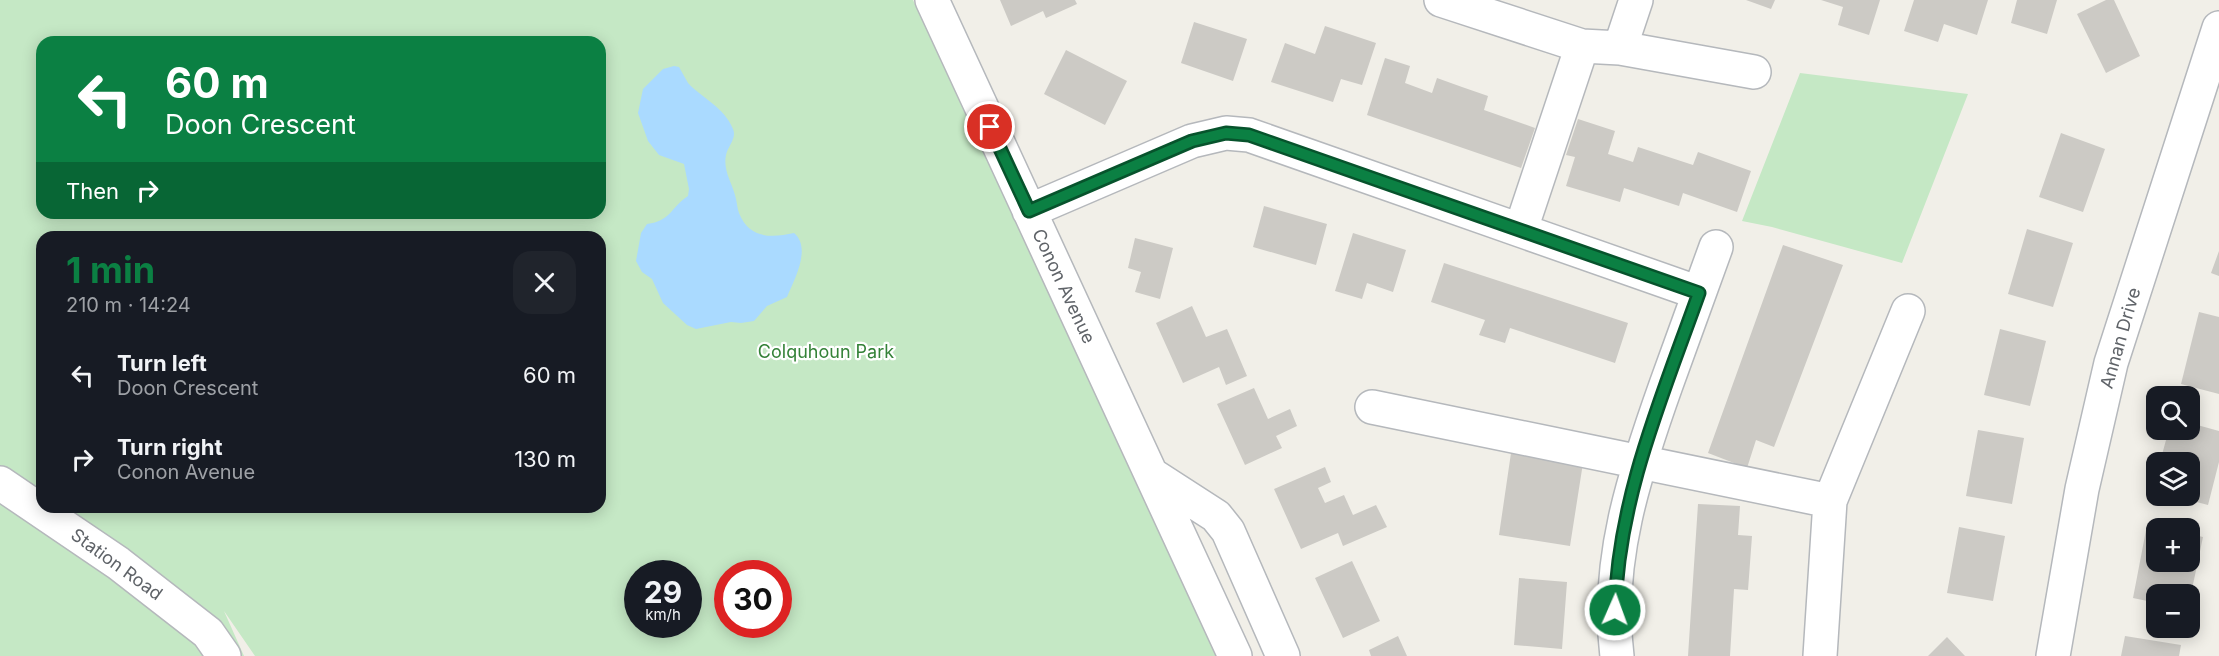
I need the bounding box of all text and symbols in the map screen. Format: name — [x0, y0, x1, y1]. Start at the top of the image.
text: 60 m — [165, 57, 269, 108]
icon: left — [66, 60, 144, 138]
pin — [964, 101, 1015, 152]
text: Doon Crescent — [165, 108, 356, 141]
icon: arrive — [973, 110, 1006, 143]
icon: right — [131, 174, 164, 207]
text: Then — [66, 178, 119, 204]
street label: Conon Avenue — [1028, 225, 1100, 347]
text: 1 min — [66, 248, 155, 292]
button: close — [513, 251, 576, 314]
street label: Annan Drive — [2096, 285, 2144, 391]
text: 210 m · 14:24 — [66, 293, 191, 317]
park label: Colquhoun Park — [758, 341, 894, 362]
text: Turn left — [117, 350, 207, 376]
icon: left — [66, 359, 99, 392]
text: 60 m — [523, 362, 576, 388]
text: Doon Crescent — [117, 376, 258, 400]
map controls — [2146, 386, 2200, 638]
button: search — [2146, 386, 2200, 440]
text: Turn right — [117, 434, 223, 460]
icon: right — [66, 443, 99, 476]
text: 130 m — [514, 446, 576, 472]
button: layers — [2146, 452, 2200, 506]
text: Conon Avenue — [117, 460, 255, 484]
button: + — [2146, 518, 2200, 572]
street label: Station Road — [67, 524, 167, 604]
speed limit sign: 30 — [714, 560, 792, 638]
text: 29 — [644, 574, 682, 610]
position arrow — [1583, 578, 1647, 642]
button: − — [2146, 584, 2200, 638]
text: km/h — [645, 605, 681, 624]

